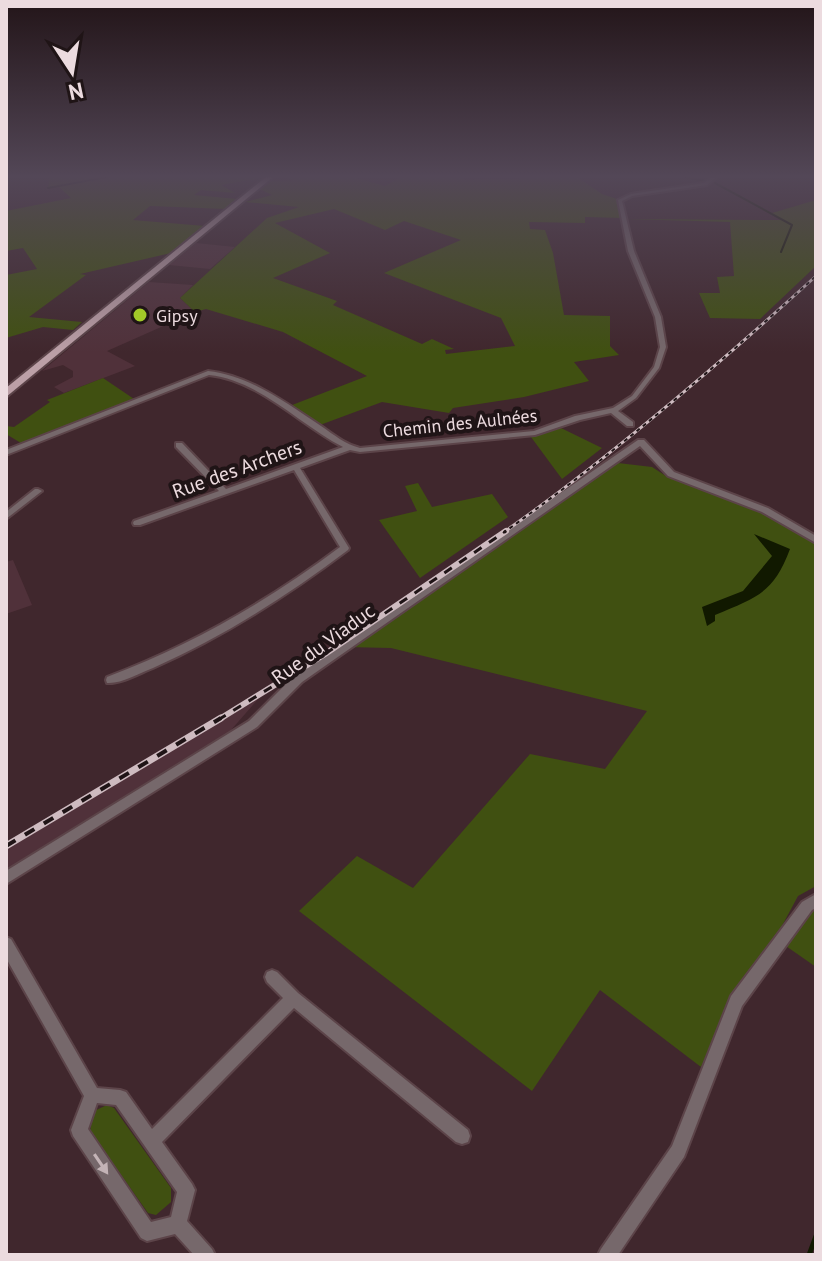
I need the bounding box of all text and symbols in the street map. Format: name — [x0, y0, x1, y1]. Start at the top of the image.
north arrow — [32, 32, 112, 112]
text: N — [66, 76, 86, 107]
place label: Gipsy — [156, 304, 198, 327]
marker: Gipsy — [131, 306, 149, 324]
street label: Chemin des Aulnées — [382, 403, 538, 443]
street label: Rue des Archers — [169, 434, 305, 504]
street label: Rue du Viaduc — [266, 598, 380, 690]
one-way arrow — [94, 1153, 108, 1175]

